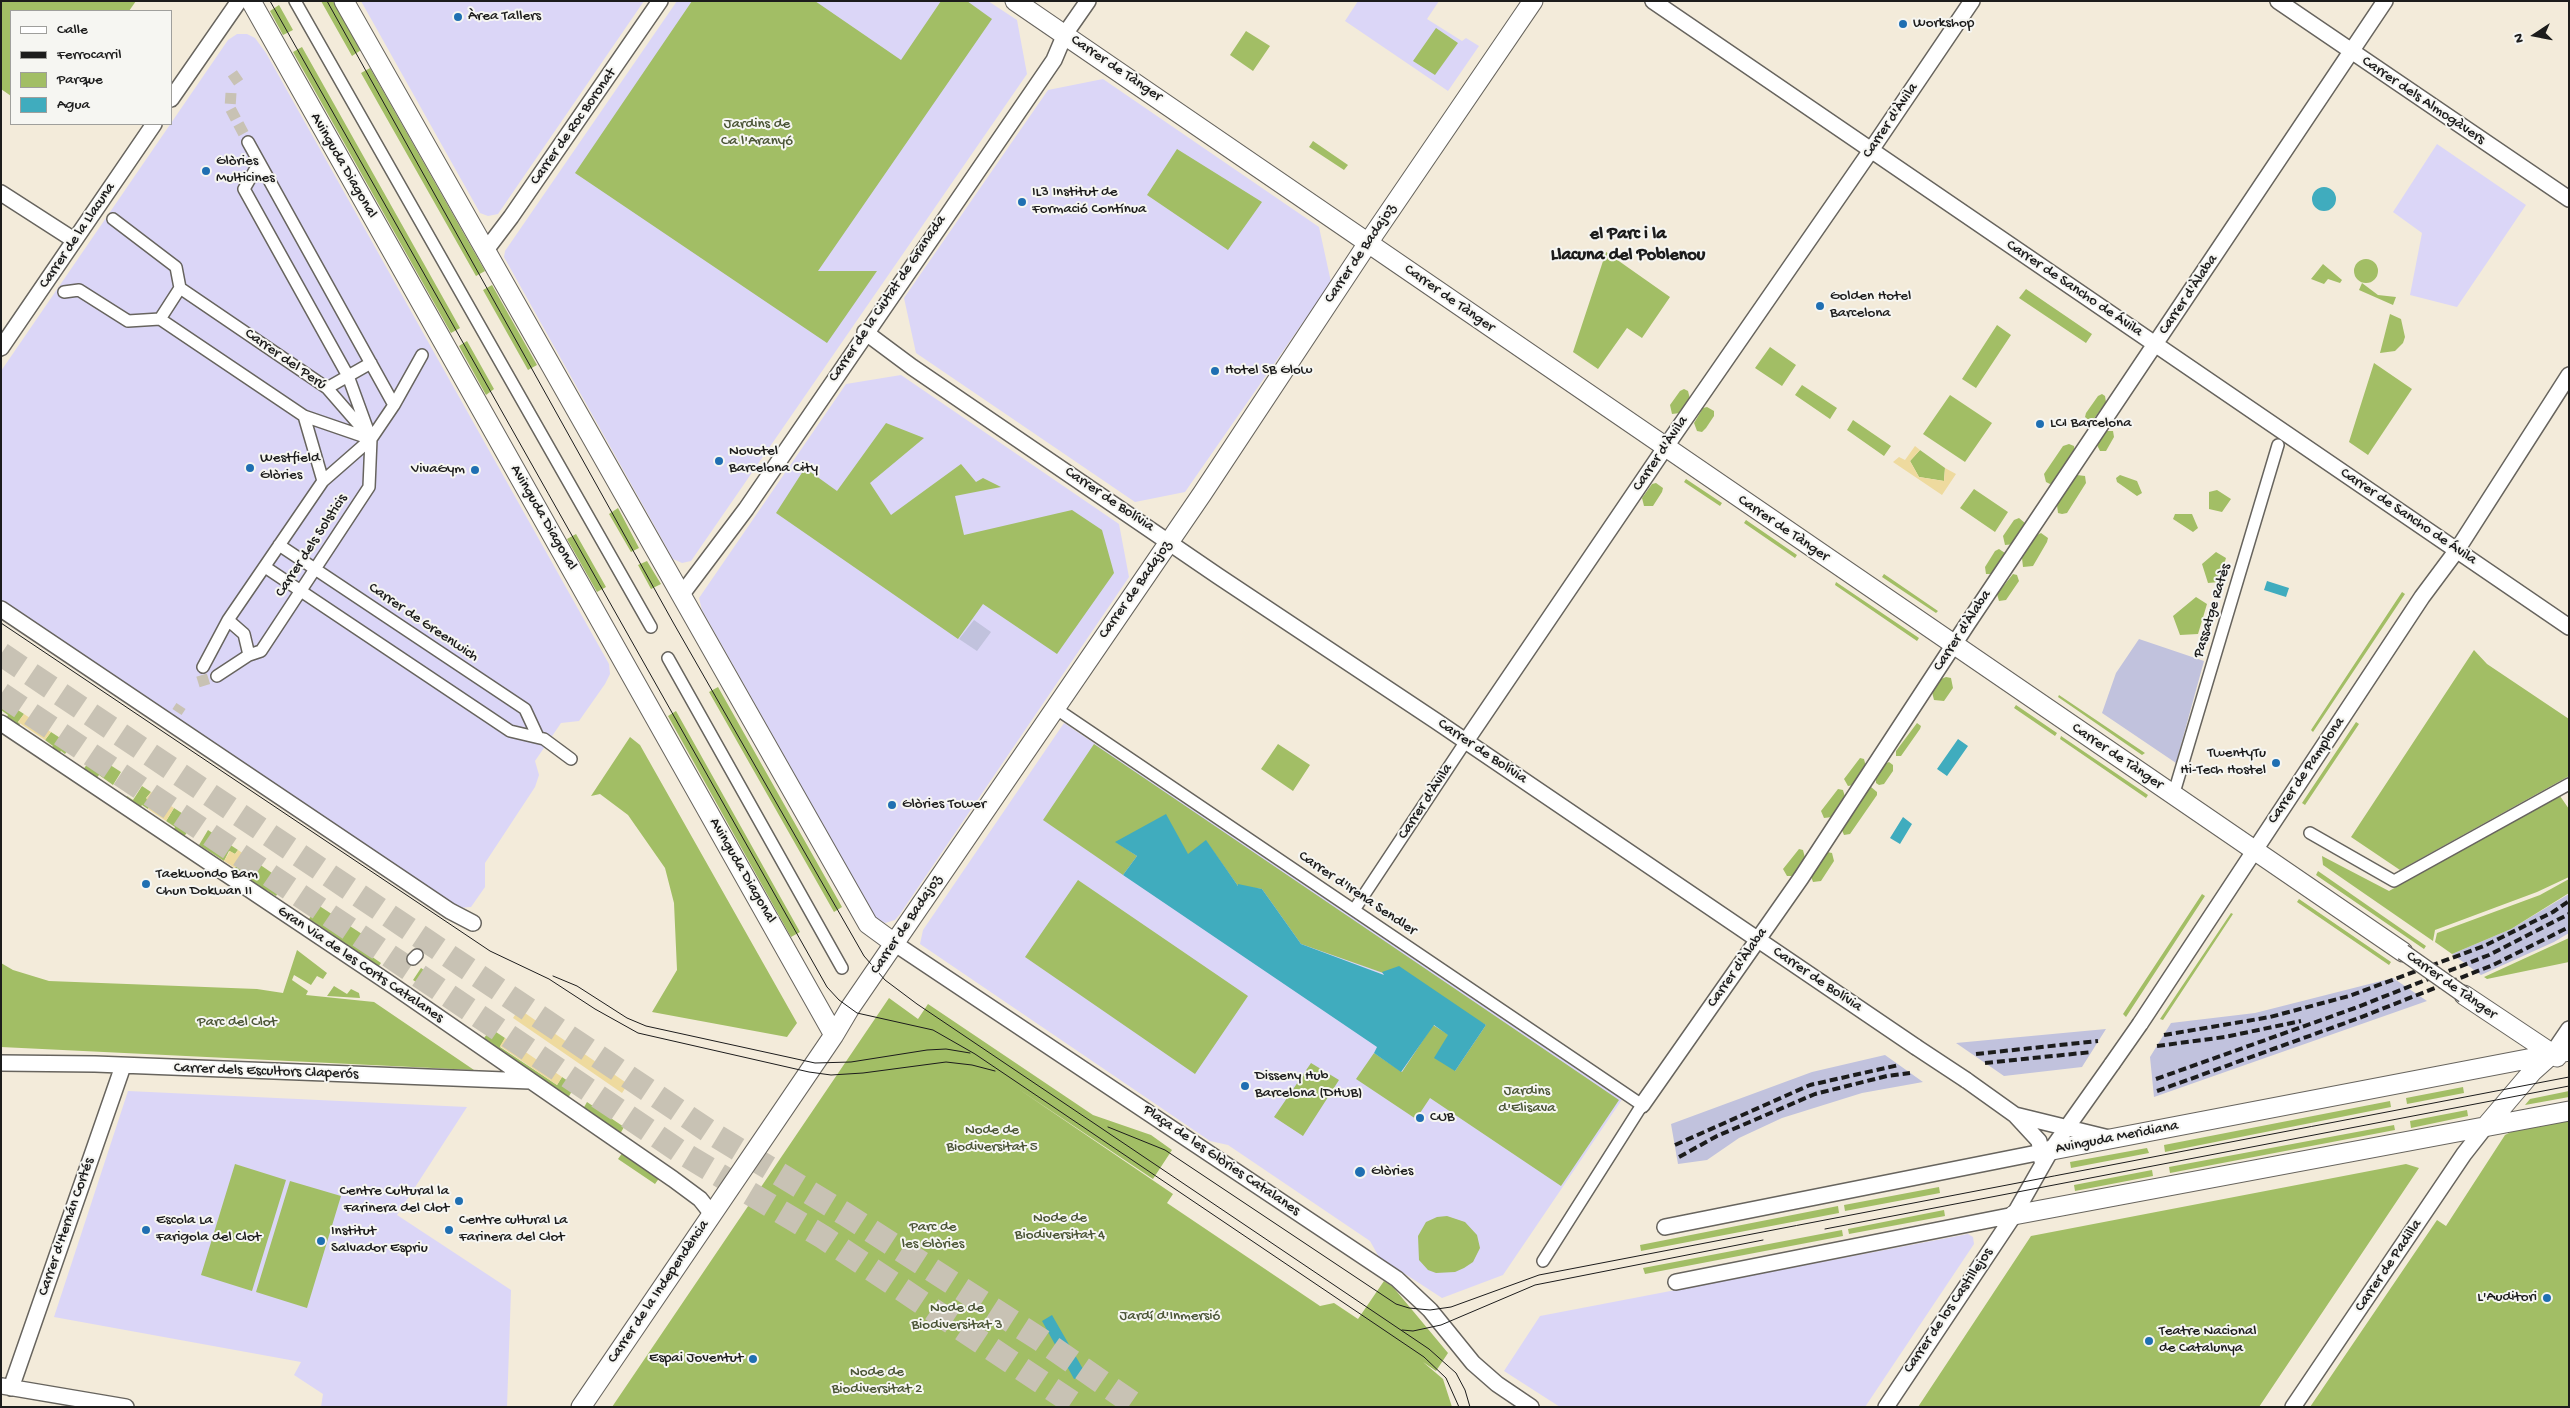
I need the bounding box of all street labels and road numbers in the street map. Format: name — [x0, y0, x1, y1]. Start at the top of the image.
street label: Carrer de Tànger — [1067, 32, 1165, 106]
street label: Carrer dels Almogàvers — [2358, 53, 2488, 149]
street label: Carrer de Roc Boronat — [527, 65, 621, 189]
street label: Carrer d'Àvila — [1859, 80, 1923, 162]
street label: Avinguda Diagonal — [306, 110, 380, 222]
street label: Carrer de la Llacuna — [36, 180, 120, 292]
street label: Carrer de Badajoz — [1321, 201, 1401, 307]
street label: Carrer de la Ciutat de Granada — [825, 212, 951, 386]
street label: Carrer de Sancho de Ávila — [2002, 236, 2146, 342]
street label: Carrer d'Àlaba — [2156, 251, 2222, 339]
street label: Carrer de Tànger — [1400, 261, 1498, 337]
street label: Carrer del Perú — [241, 325, 329, 395]
street label: Carrer d'Àvila — [1629, 413, 1693, 495]
street label: Avinguda Diagonal — [506, 462, 580, 574]
street label: Carrer de Bolívia — [1061, 463, 1157, 537]
street label: Carrer de Sancho de Ávila — [2336, 464, 2480, 570]
street label: Carrer dels Solsticis — [272, 491, 352, 601]
street label: Carrer de Tànger — [1734, 492, 1832, 566]
street label: Carrer de Badajoz — [1095, 537, 1177, 643]
street label: Passatge Ratès — [2190, 562, 2236, 660]
street label: Carrer de Greenwich — [364, 579, 482, 667]
street label: Carrer d'Àlaba — [1930, 587, 1996, 675]
street label: Carrer de Pamplona — [2265, 714, 2349, 828]
street label: Carrer de Bolívia — [1434, 715, 1530, 789]
street label: Carrer de Tànger — [2068, 720, 2166, 794]
street label: Carrer d'Àvila — [1395, 761, 1457, 843]
street label: Avinguda Diagonal — [705, 815, 779, 927]
street label: Carrer d'Irena Sendler — [1294, 848, 1420, 940]
street label: Carrer de Badajoz — [867, 872, 947, 978]
street label: Gran Via de les Corts Catalanes — [273, 903, 447, 1027]
street label: Carrer d'Àlaba — [1704, 925, 1772, 1011]
street label: Carrer de Bolívia — [1769, 943, 1865, 1017]
street label: Carrer de Tànger — [2402, 948, 2500, 1024]
street label: Carrer dels Escultors Claperós — [173, 1060, 359, 1084]
street label: Plaça de les Glòries Catalanes — [1139, 1102, 1303, 1220]
street label: Avinguda Meridiana — [2054, 1117, 2180, 1159]
street label: Carrer d'Hernán Cortés — [35, 1156, 99, 1298]
street label: Carrer de Padilla — [2352, 1216, 2426, 1316]
street label: Carrer de la Independència — [604, 1217, 714, 1367]
street label: Carrer de los Castillejos — [1900, 1245, 1998, 1377]

